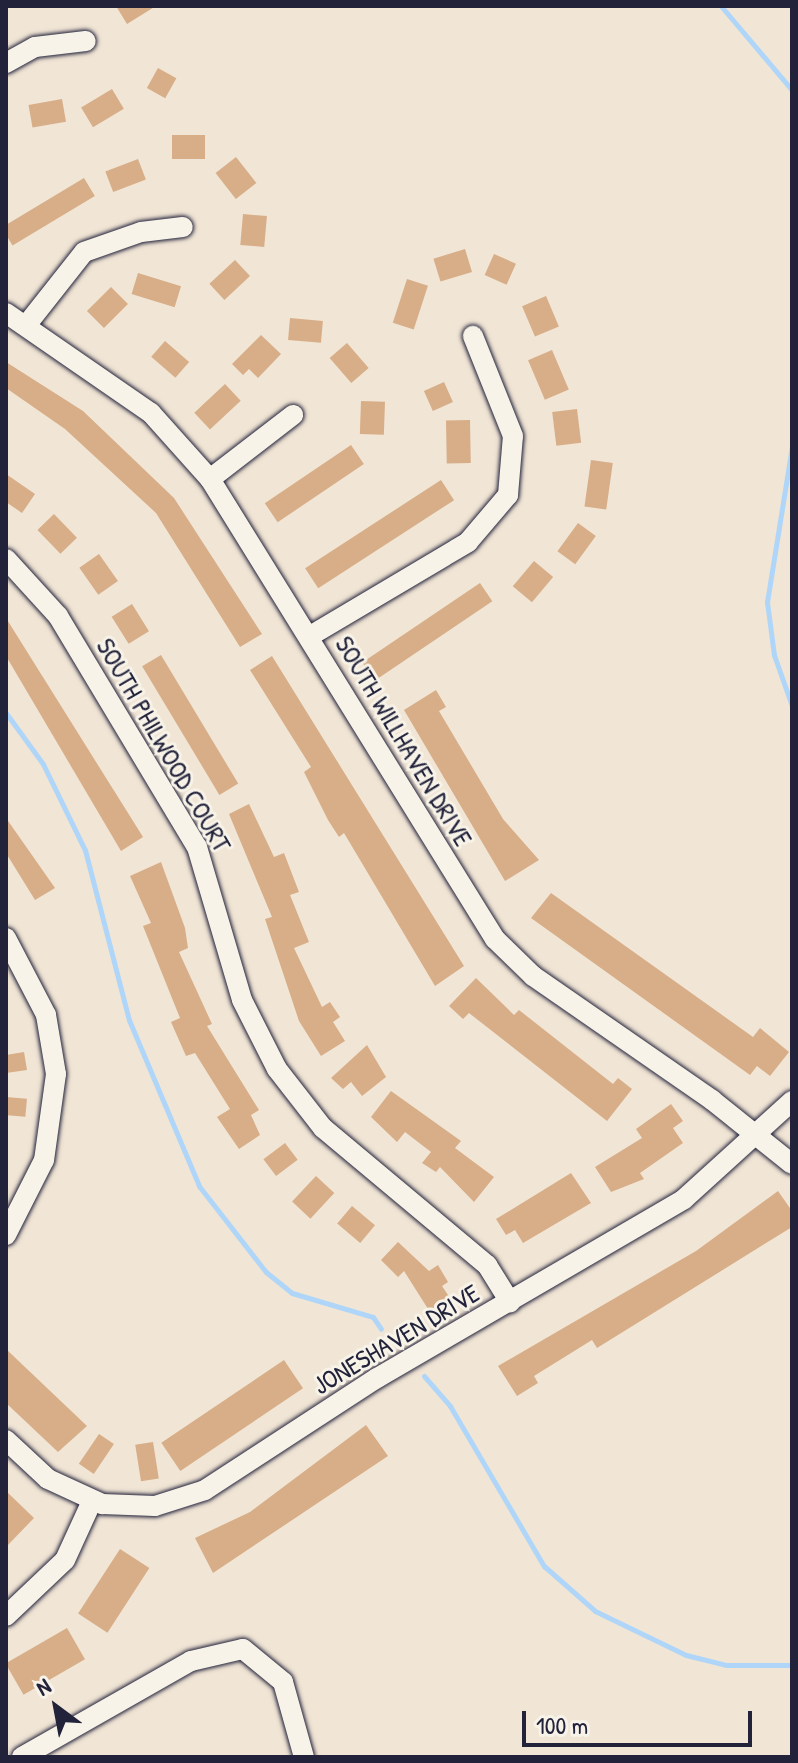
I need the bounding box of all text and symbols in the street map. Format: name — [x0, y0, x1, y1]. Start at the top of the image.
street label: SOUTH WILLHAVEN DRIVE — [329, 630, 479, 852]
street label: SOUTH PHILWOOD COURT — [90, 633, 238, 857]
street label: JONESHAVEN DRIVE — [307, 1277, 485, 1401]
north arrow — [16, 1667, 96, 1747]
text: N — [30, 1671, 56, 1702]
scale bar — [526, 1695, 756, 1745]
text: 100 m — [536, 1709, 588, 1741]

